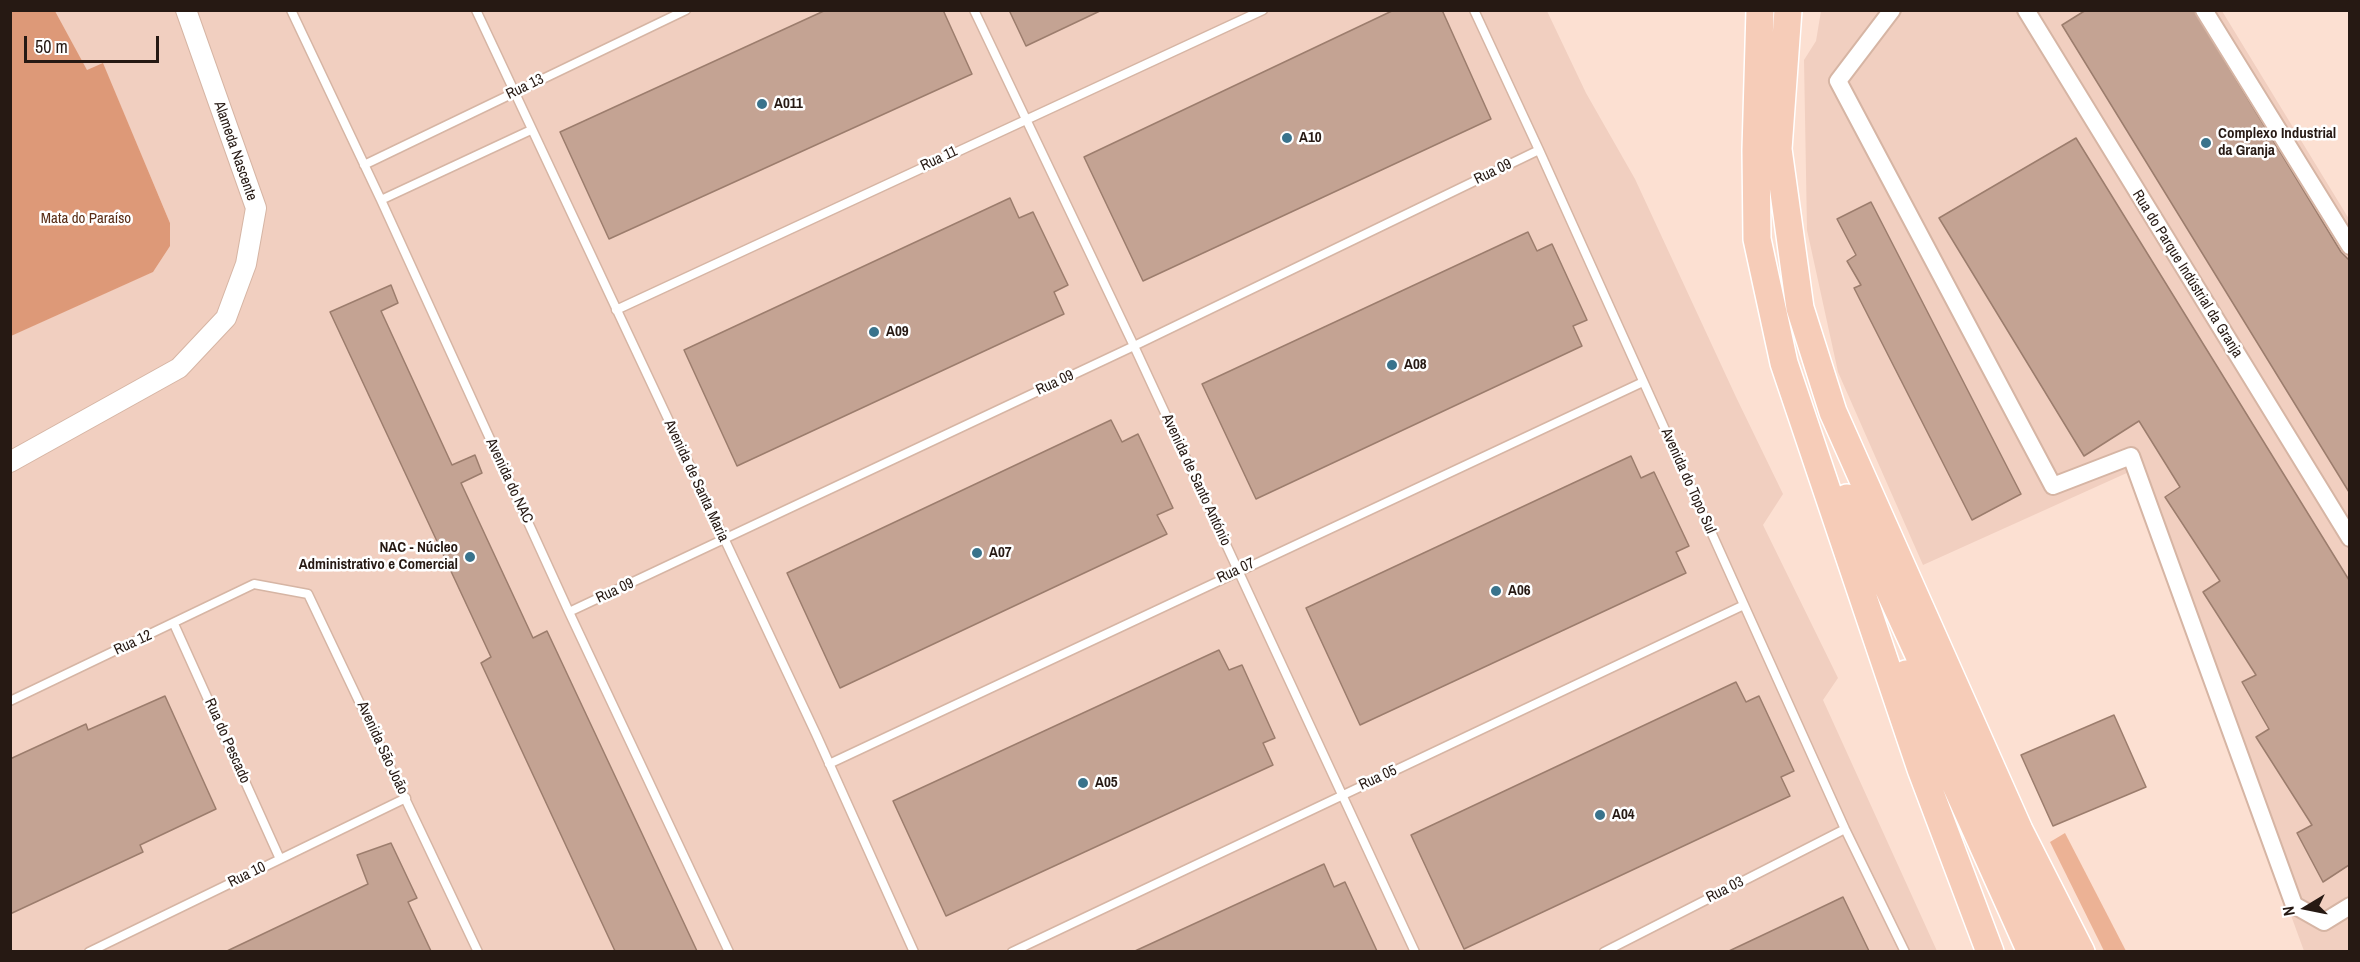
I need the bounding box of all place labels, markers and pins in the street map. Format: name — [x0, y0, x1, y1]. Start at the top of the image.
place label: A011 — [774, 95, 803, 113]
marker: A011 — [755, 97, 769, 111]
place label: Complexo Industrial da Granja — [2218, 125, 2336, 160]
place label: A10 — [1299, 129, 1322, 147]
marker: A10 — [1280, 131, 1294, 145]
marker: Complexo Industrial da Granja — [2199, 136, 2213, 150]
place label: A09 — [886, 323, 909, 341]
marker: A09 — [867, 325, 881, 339]
place label: A08 — [1404, 356, 1427, 374]
marker: A08 — [1385, 358, 1399, 372]
place label: NAC - Núcleo Administrativo e Comercial — [299, 539, 458, 574]
place label: A07 — [989, 544, 1012, 562]
marker: A07 — [970, 546, 984, 560]
marker: NAC - Núcleo Administrativo e Comercial — [463, 550, 477, 564]
place label: A06 — [1508, 582, 1531, 600]
marker: A06 — [1489, 584, 1503, 598]
place label: A05 — [1095, 774, 1118, 792]
marker: A05 — [1076, 776, 1090, 790]
place label: A04 — [1612, 806, 1635, 824]
marker: A04 — [1593, 808, 1607, 822]

